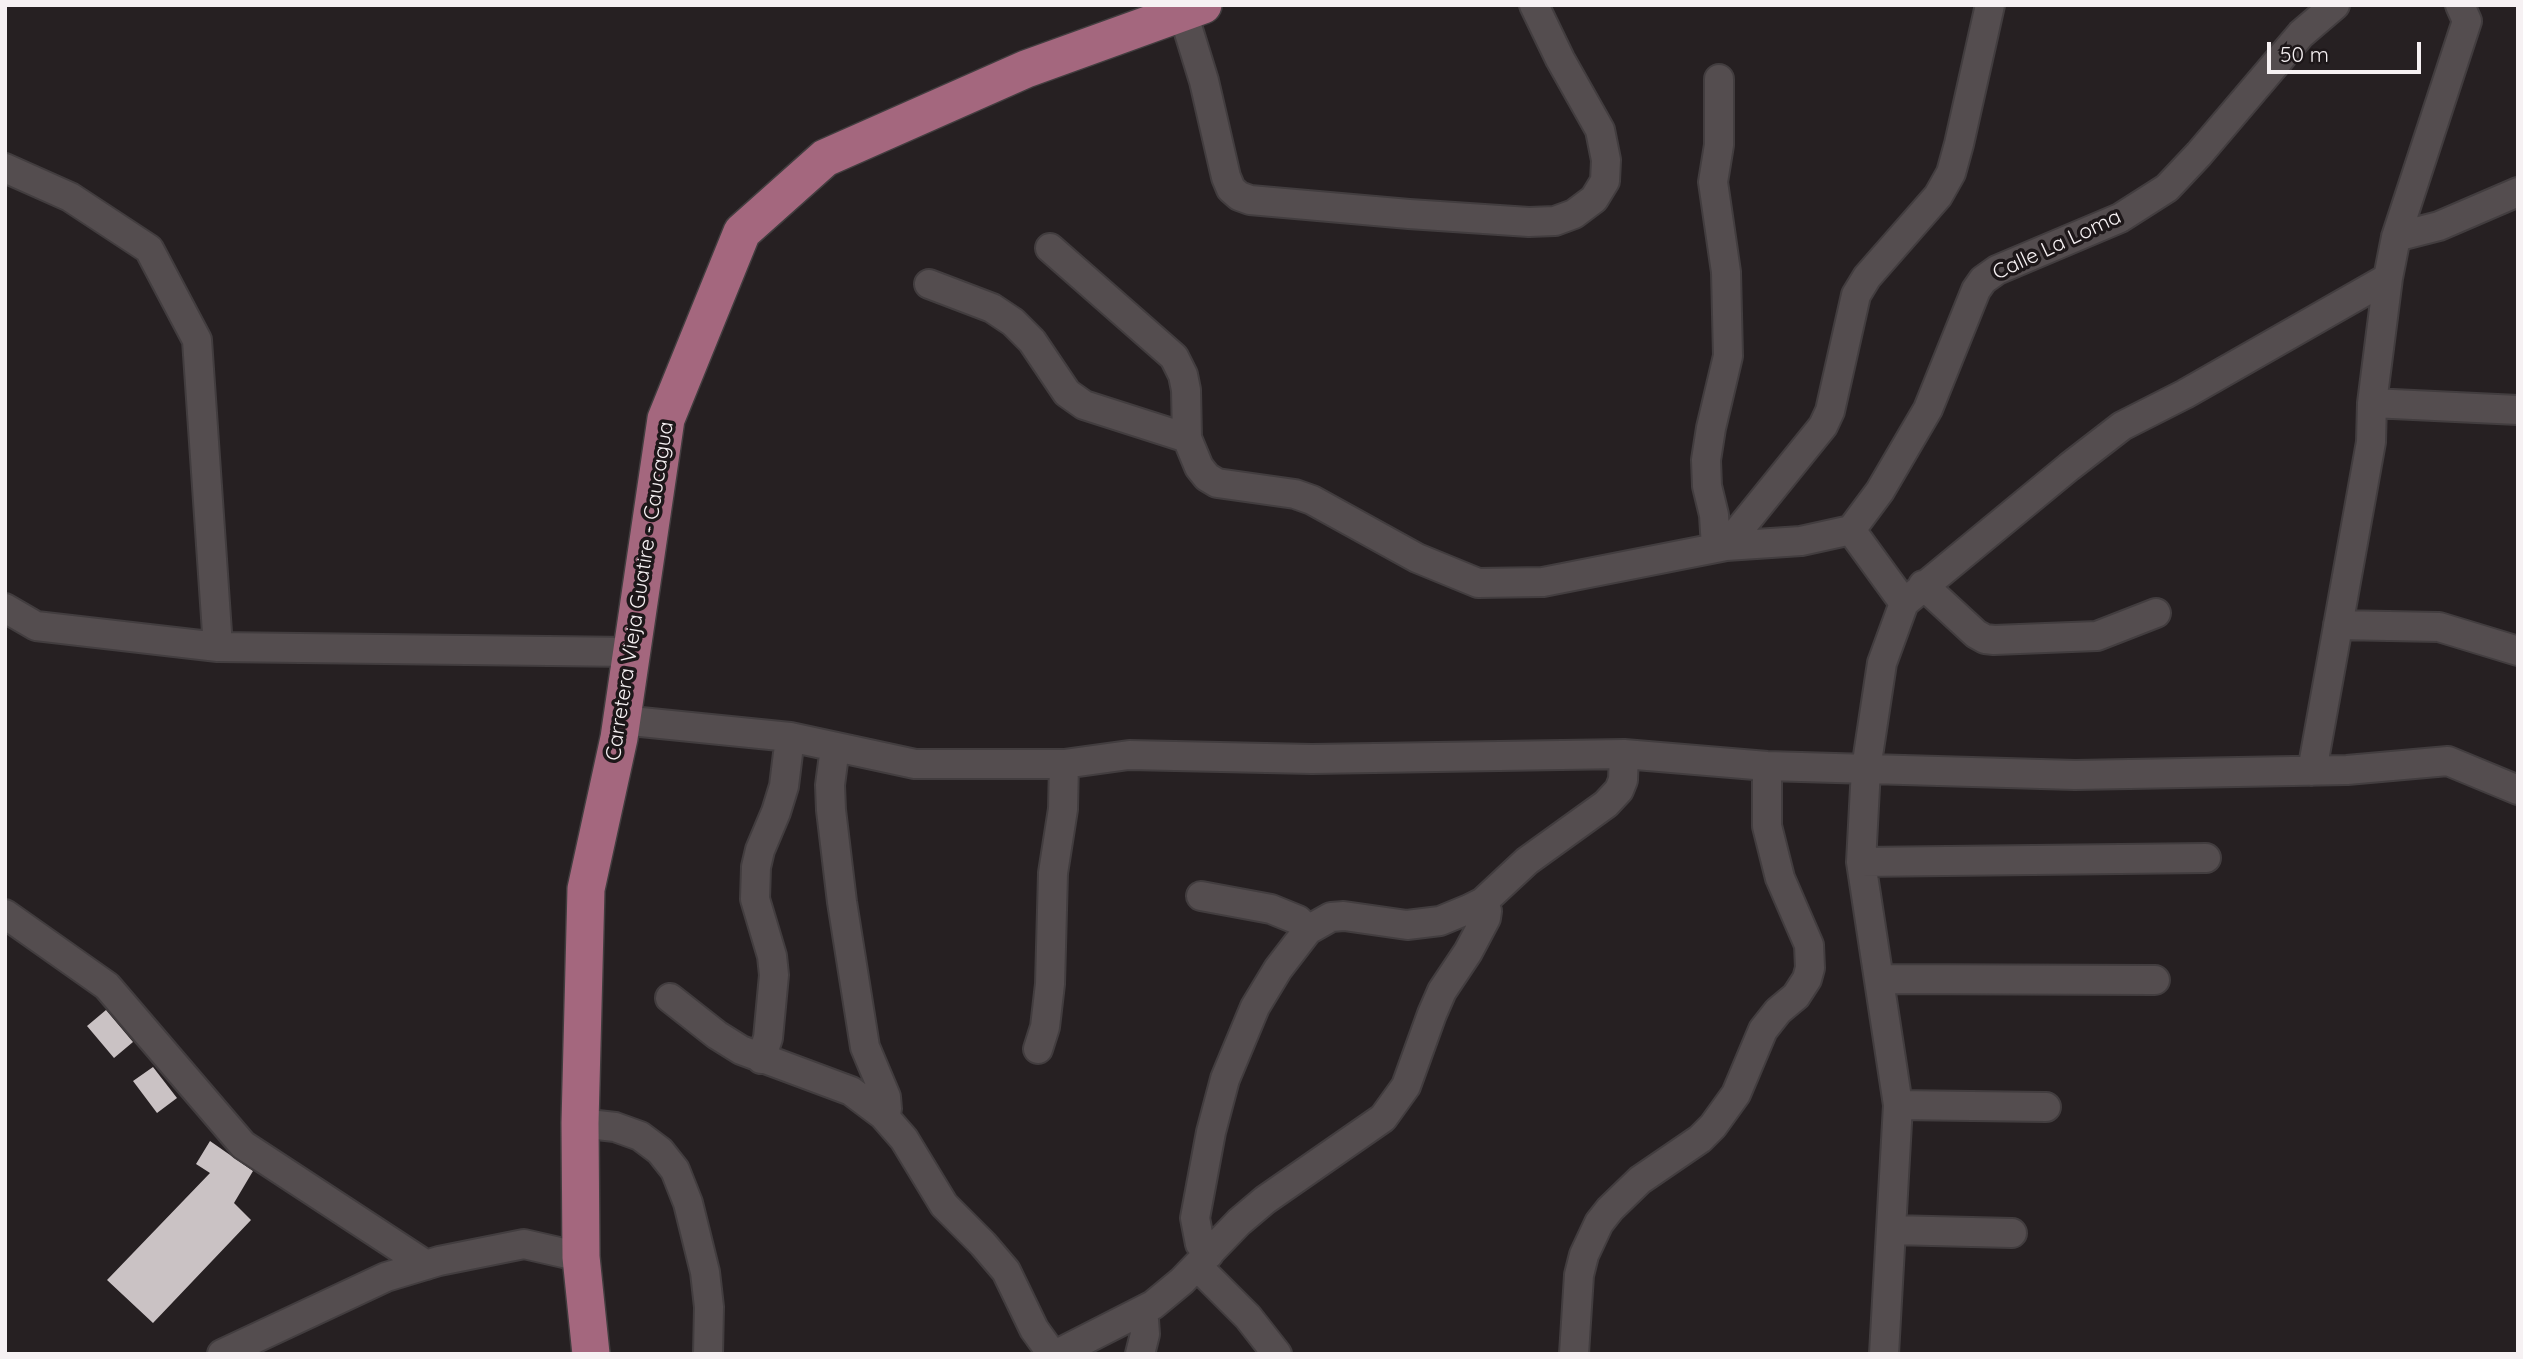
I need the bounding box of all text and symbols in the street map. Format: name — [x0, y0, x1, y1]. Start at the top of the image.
scale bar — [2271, 28, 2425, 72]
text: 50 m — [2280, 41, 2329, 67]
street label: Calle La Loma — [1989, 204, 2125, 286]
street label: Carretera Vieja Guatire - Caucagua — [601, 420, 679, 762]

